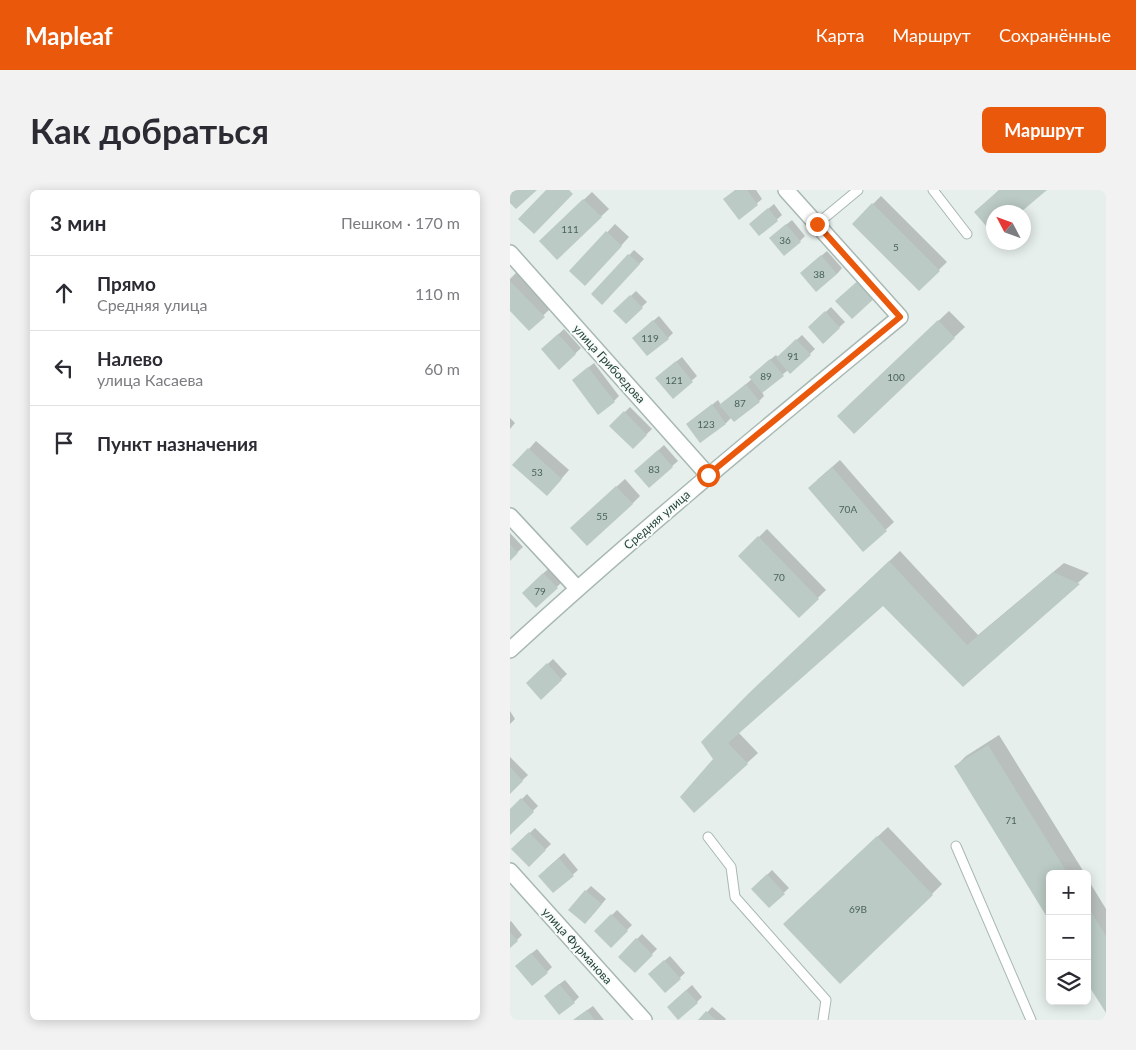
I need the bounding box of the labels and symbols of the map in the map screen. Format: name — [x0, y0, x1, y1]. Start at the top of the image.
north arrow — [986, 205, 1031, 250]
route end — [806, 213, 829, 236]
house number: 111 — [561, 223, 579, 235]
house number: 36 — [779, 234, 791, 246]
house number: 5 — [893, 241, 899, 253]
house number: 38 — [813, 268, 825, 280]
street label: улица Грибоедова — [570, 321, 649, 406]
house number: 119 — [641, 332, 659, 344]
house number: 91 — [787, 350, 799, 362]
house number: 89 — [760, 370, 772, 382]
house number: 100 — [887, 371, 905, 383]
house number: 121 — [665, 374, 683, 386]
house number: 87 — [734, 397, 746, 409]
house number: 123 — [697, 418, 715, 430]
house number: 83 — [648, 463, 660, 475]
route start — [697, 464, 720, 487]
house number: 53 — [531, 466, 543, 478]
street label: Средняя улица — [620, 487, 693, 552]
house number: 70А — [839, 503, 857, 515]
house number: 55 — [596, 510, 608, 522]
house number: 70 — [773, 571, 785, 583]
house number: 79 — [534, 585, 546, 597]
house number: 71 — [1005, 814, 1017, 826]
house number: 69В — [849, 903, 867, 915]
street label: улица Фурманова — [539, 904, 616, 987]

